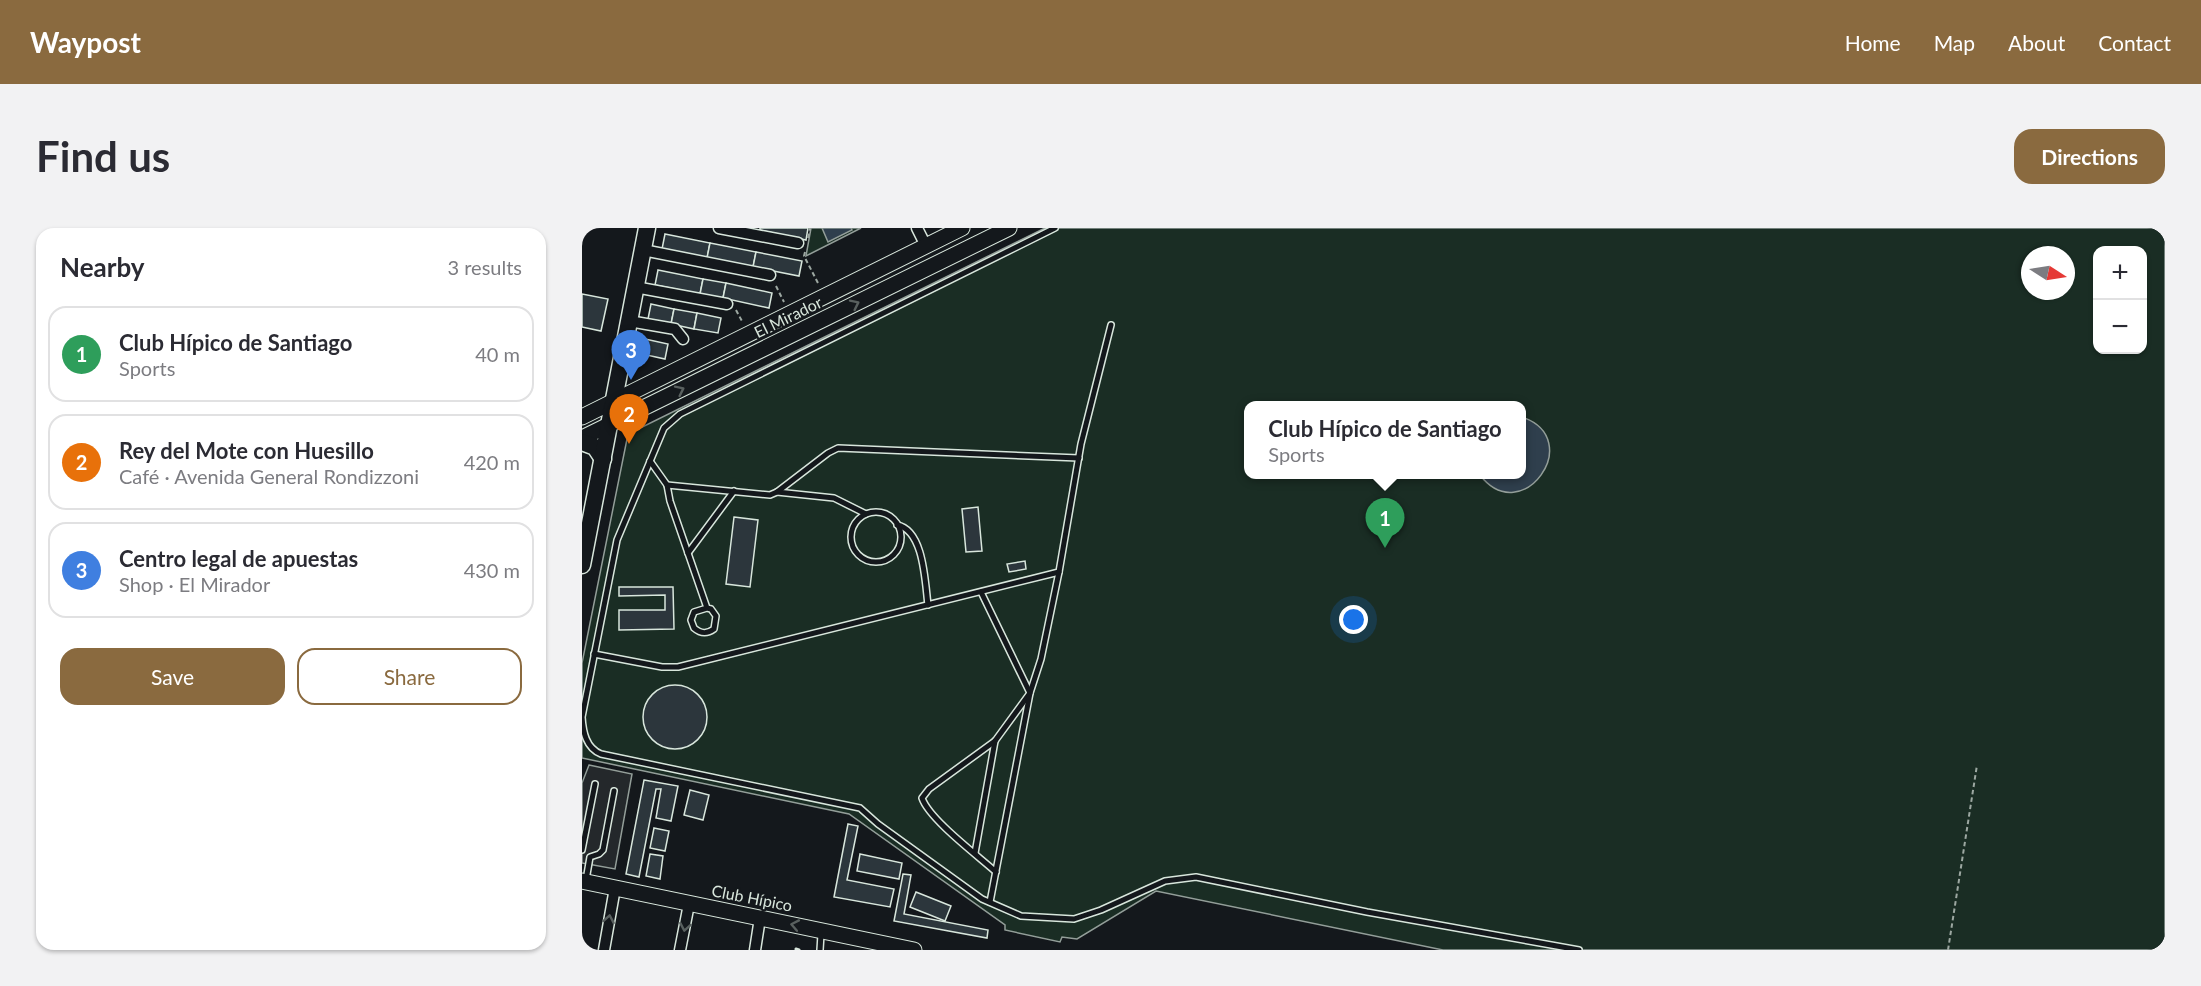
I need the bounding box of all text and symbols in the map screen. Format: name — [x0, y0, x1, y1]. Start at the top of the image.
text: Waypost — [30, 25, 141, 59]
text: Home — [1845, 30, 1901, 55]
text: Map — [1934, 30, 1975, 55]
text: About — [2008, 30, 2065, 55]
text: Contact — [2098, 30, 2171, 55]
button: Directions — [2014, 129, 2165, 184]
text: Find us — [36, 131, 170, 181]
north arrow — [2021, 246, 2075, 300]
map controls — [2093, 246, 2147, 354]
button: + — [2093, 246, 2147, 300]
text: Nearby — [60, 251, 145, 283]
text: 3 results — [447, 255, 522, 279]
street label: El Mirador — [751, 292, 825, 341]
one-way arrow — [849, 300, 860, 311]
button: − — [2093, 300, 2147, 354]
text: Club Hípico de Santiago — [119, 329, 352, 356]
pin: 3 — [611, 330, 650, 380]
text: 1 — [76, 342, 87, 366]
text: 40 m — [475, 342, 520, 366]
text: Sports — [119, 356, 175, 380]
one-way arrow — [674, 386, 685, 398]
pin: 2 — [610, 394, 648, 444]
popup — [1244, 401, 1526, 479]
text: Club Hípico de Santiago — [1268, 415, 1502, 442]
text: Rey del Mote con Huesillo — [119, 437, 374, 464]
text: Sports — [1268, 442, 1325, 466]
text: 2 — [76, 450, 87, 474]
text: 420 m — [464, 450, 520, 474]
text: Café · Avenida General Rondizzoni — [119, 464, 419, 488]
pin: 1 — [1366, 498, 1404, 548]
text: Centro legal de apuestas — [119, 545, 358, 572]
text: 3 — [76, 558, 87, 582]
text: 430 m — [464, 558, 520, 582]
text: Shop · El Mirador — [119, 572, 270, 596]
your location — [1339, 605, 1368, 634]
button: Save — [60, 648, 285, 705]
button: Share — [297, 648, 522, 705]
street label: Club Hípico — [710, 880, 794, 915]
one-way arrow — [603, 914, 615, 924]
one-way arrow — [790, 919, 800, 932]
one-way arrow — [679, 922, 691, 932]

